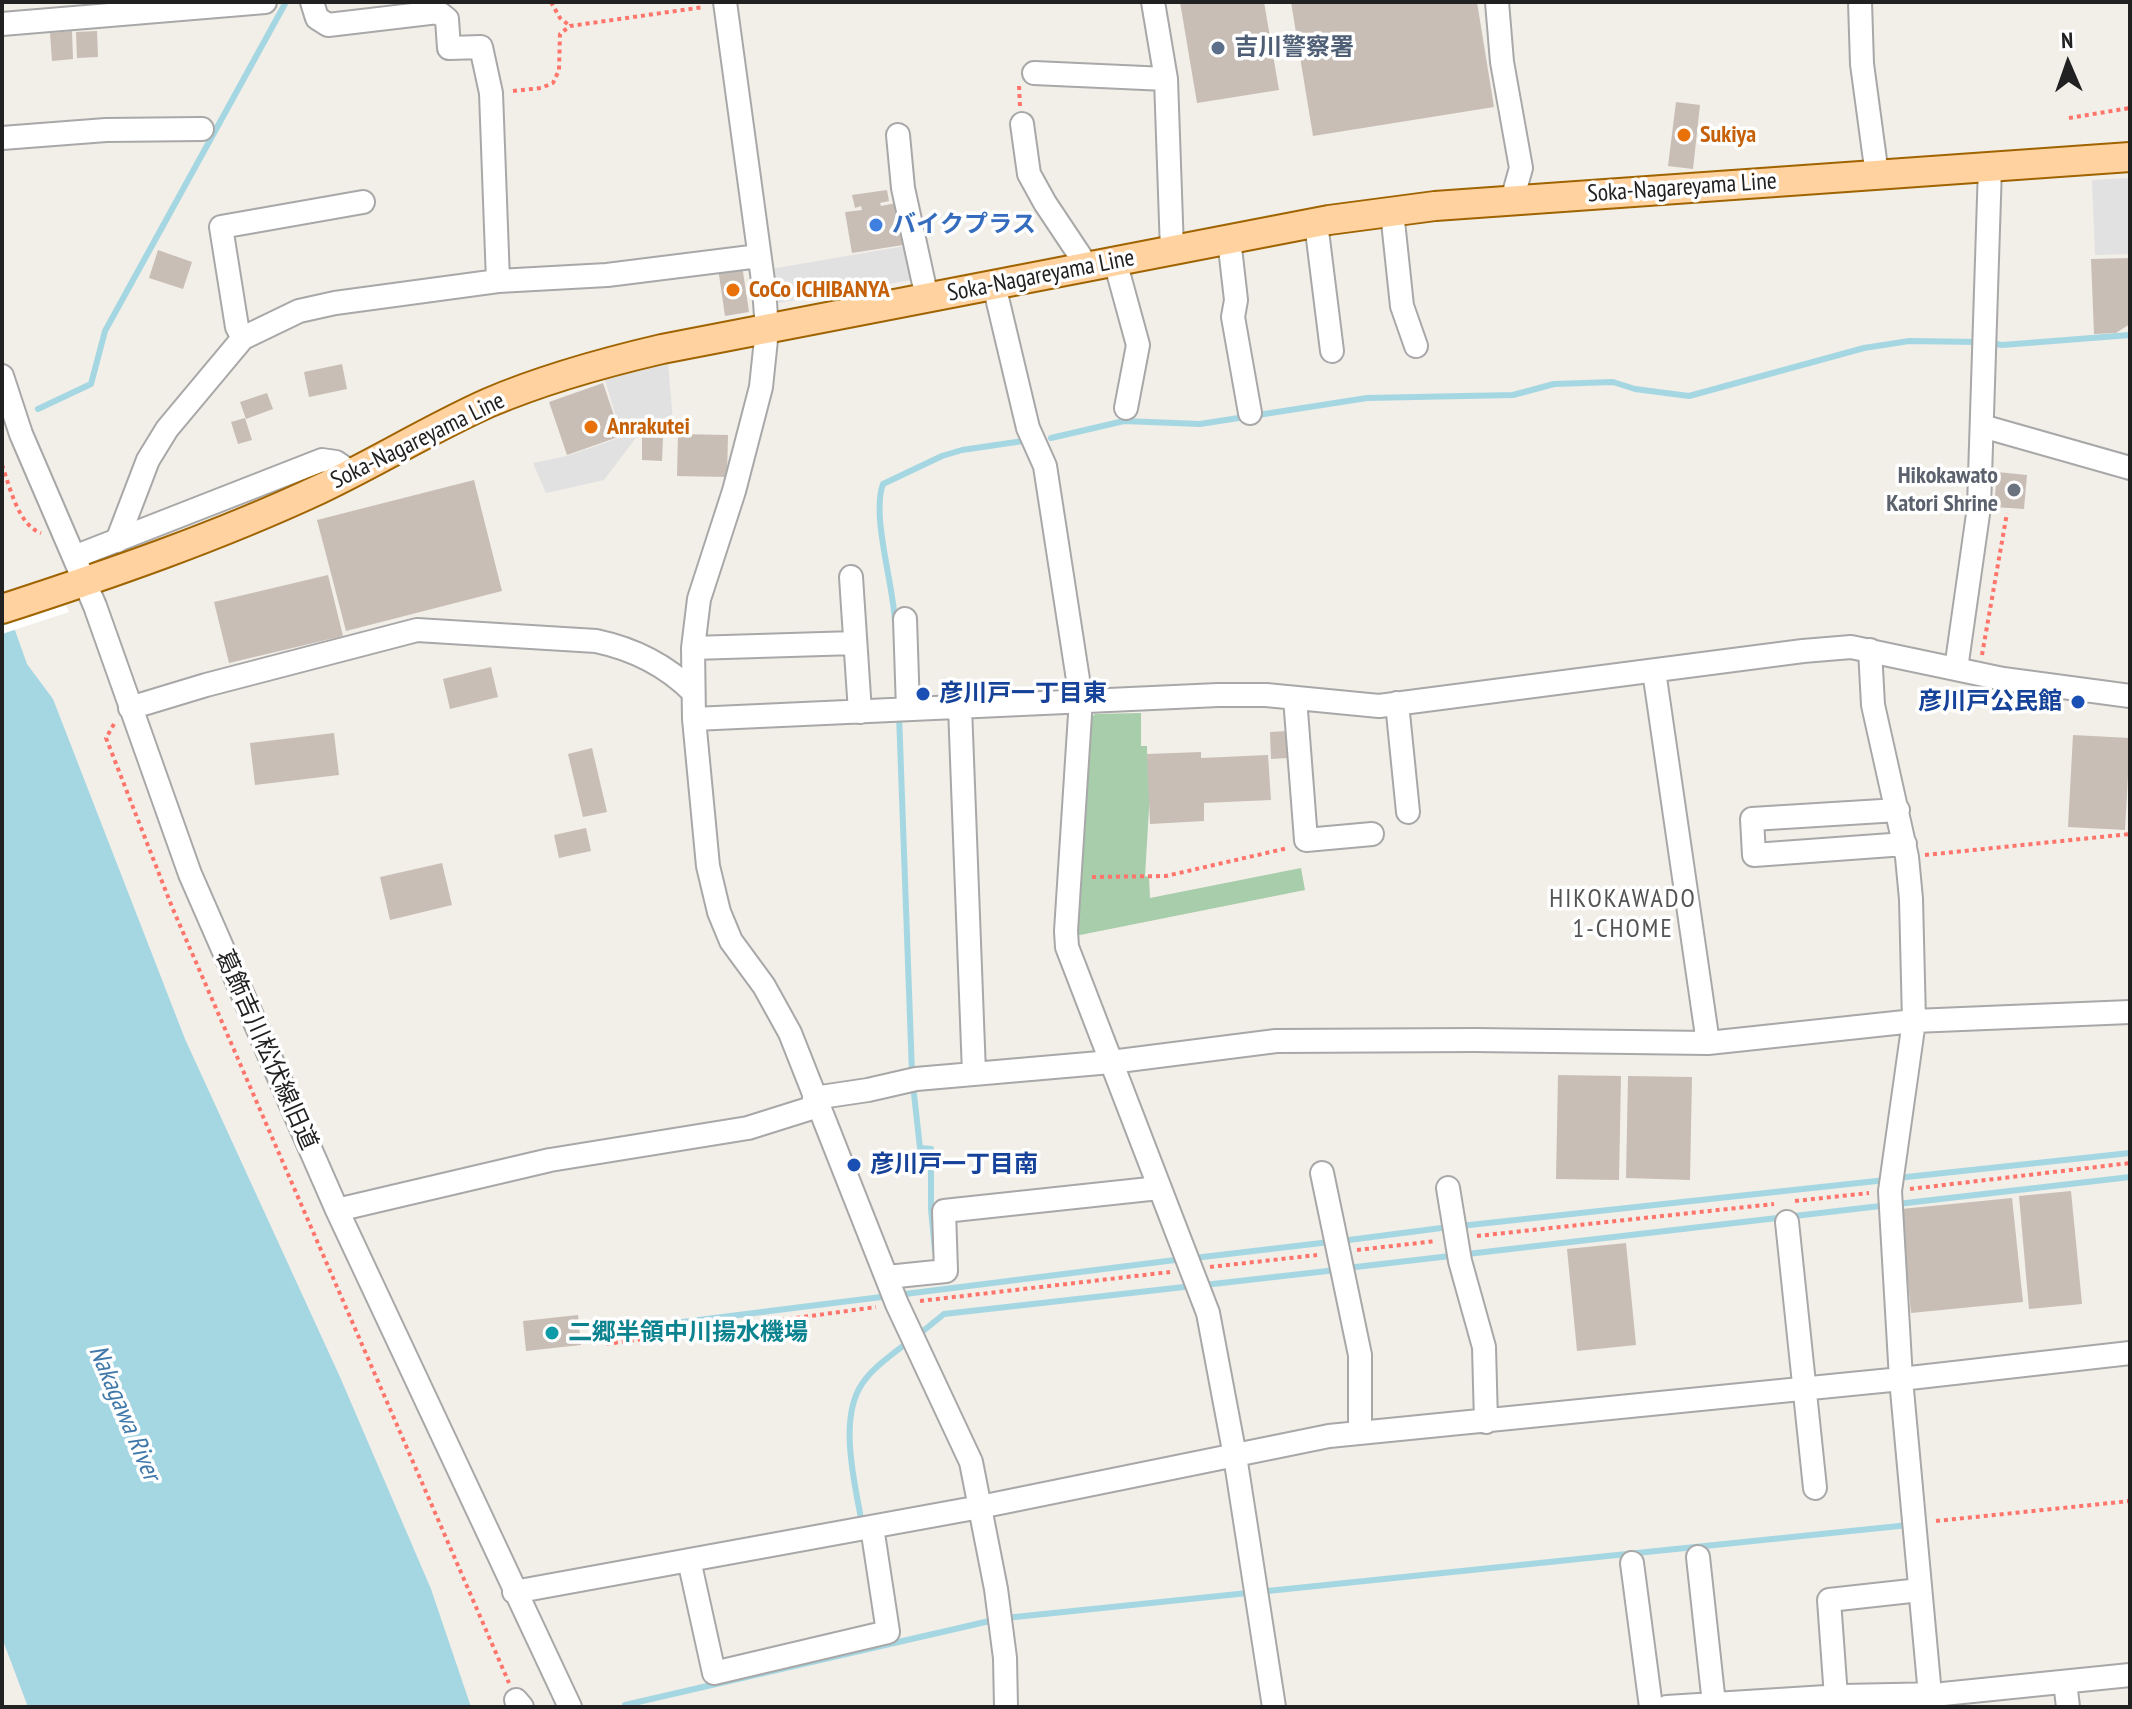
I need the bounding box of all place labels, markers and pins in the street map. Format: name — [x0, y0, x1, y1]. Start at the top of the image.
place label: 吉川警察署 — [1234, 34, 1354, 62]
marker: 吉川警察署 — [1209, 39, 1227, 57]
place label: Sukiya — [1700, 121, 1756, 149]
marker: Sukiya — [1675, 126, 1693, 144]
place label: バイクプラス — [892, 211, 1036, 239]
marker: バイクプラス — [867, 216, 885, 234]
place label: CoCo ICHIBANYA — [749, 276, 890, 304]
marker: CoCo ICHIBANYA — [724, 281, 742, 299]
place label: Anrakutei — [607, 413, 690, 441]
marker: Anrakutei — [582, 418, 600, 436]
place label: Hikokawato Katori Shrine — [1886, 462, 1998, 518]
marker: Hikokawato Katori Shrine — [2005, 481, 2023, 499]
place label: 彦川戸一丁目東 — [939, 680, 1107, 708]
marker: 彦川戸一丁目東 — [914, 685, 932, 703]
place label: 彦川戸公民館 — [1918, 688, 2062, 716]
marker: 彦川戸公民館 — [2069, 693, 2087, 711]
place label: 彦川戸一丁目南 — [870, 1151, 1038, 1179]
marker: 彦川戸一丁目南 — [845, 1156, 863, 1174]
place label: 二郷半領中川揚水機場 — [568, 1319, 808, 1347]
marker: 二郷半領中川揚水機場 — [543, 1324, 561, 1342]

